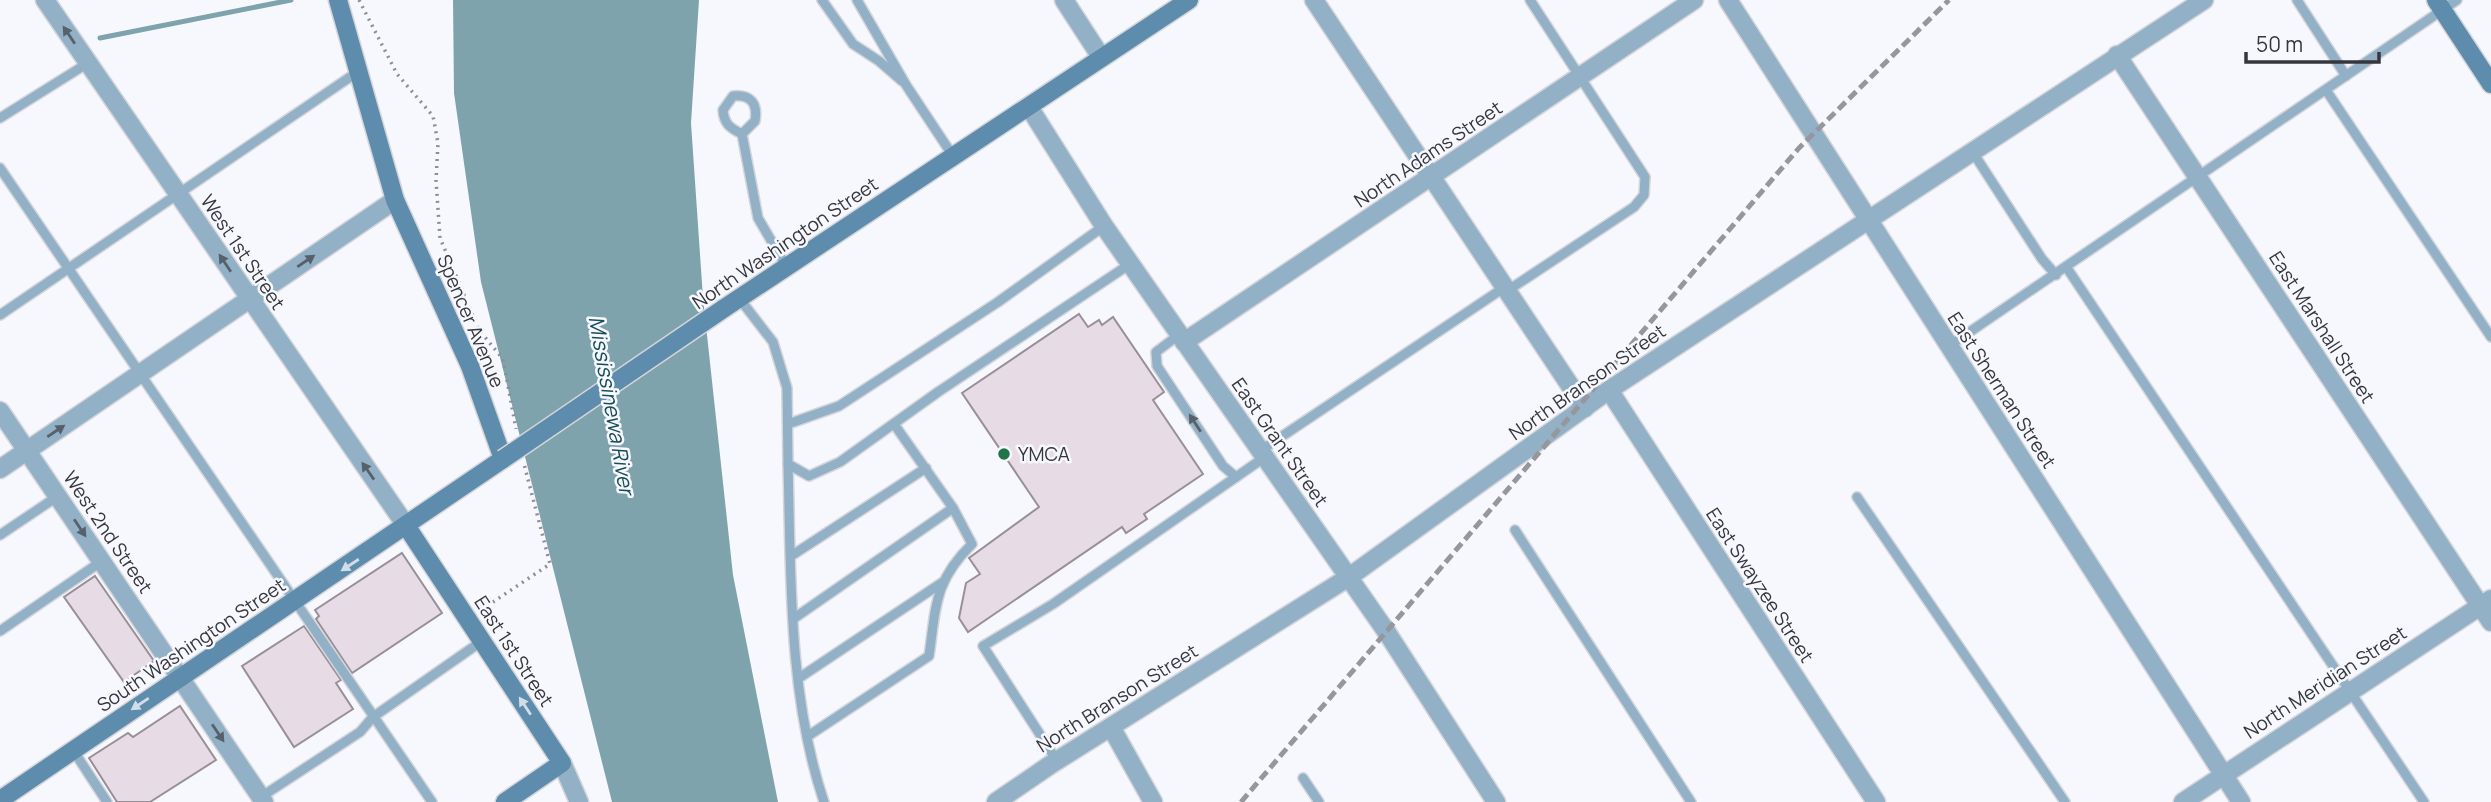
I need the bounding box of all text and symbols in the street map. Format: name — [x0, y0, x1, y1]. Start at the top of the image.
scale bar — [2246, 21, 2379, 65]
one-way arrow — [62, 26, 76, 44]
text: 50 m — [2256, 30, 2303, 58]
street label: North Adams Street — [1349, 95, 1507, 213]
street label: North Washington Street — [687, 171, 883, 315]
street label: West 1st Street — [195, 189, 291, 315]
street label: East Marshall Street — [2263, 246, 2381, 408]
street label: Spencer Avenue — [431, 251, 511, 391]
one-way arrow — [219, 254, 232, 273]
one-way arrow — [297, 254, 315, 268]
street label: East Sherman Street — [1942, 307, 2062, 473]
water label: Mississinewa River — [583, 314, 642, 499]
street label: North Branson Street — [1503, 318, 1671, 446]
street label: East Grant Street — [1226, 372, 1334, 512]
one-way arrow — [1188, 413, 1201, 433]
one-way arrow — [47, 425, 66, 438]
place label: YMCA — [1018, 441, 1070, 467]
marker: YMCA — [996, 446, 1012, 462]
one-way arrow — [361, 462, 375, 480]
street label: West 2nd Street — [58, 466, 158, 598]
street label: East Swayzee Street — [1700, 503, 1820, 667]
one-way arrow — [73, 519, 87, 537]
one-way arrow — [340, 558, 360, 571]
street label: South Washington Street — [92, 572, 290, 718]
street label: East 1st Street — [468, 591, 560, 711]
street label: North Meridian Street — [2239, 620, 2411, 744]
street label: North Branson Street — [1031, 638, 1203, 758]
one-way arrow — [519, 696, 532, 715]
one-way arrow — [131, 697, 150, 710]
one-way arrow — [212, 724, 225, 743]

